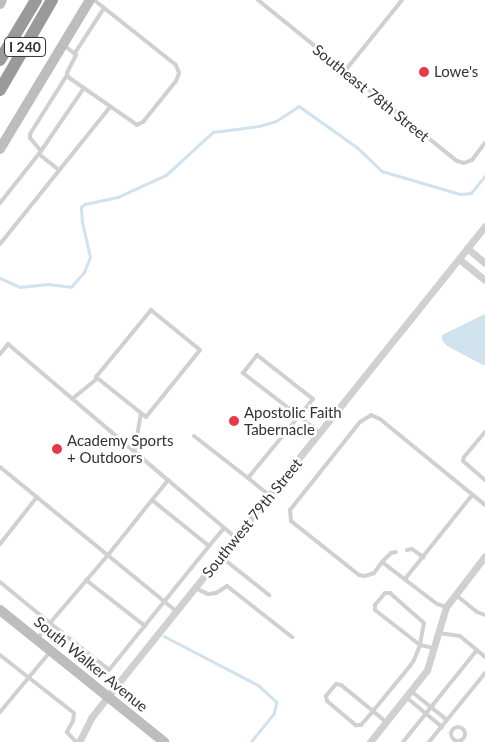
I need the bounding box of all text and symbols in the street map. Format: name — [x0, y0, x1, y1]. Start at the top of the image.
road number: I 240 — [4, 36, 46, 58]
street label: Southeast 78th Street — [309, 41, 433, 145]
place label: Lowe's — [434, 63, 478, 81]
marker: Lowe's — [418, 66, 430, 78]
place label: Apostolic Faith Tabernacle — [244, 403, 342, 438]
marker: Apostolic Faith Tabernacle — [228, 415, 240, 427]
place label: Academy Sports + Outdoors — [67, 431, 174, 466]
marker: Academy Sports + Outdoors — [51, 443, 63, 455]
street label: Southwest 79th Street — [198, 455, 306, 581]
street label: South Walker Avenue — [30, 612, 152, 716]

